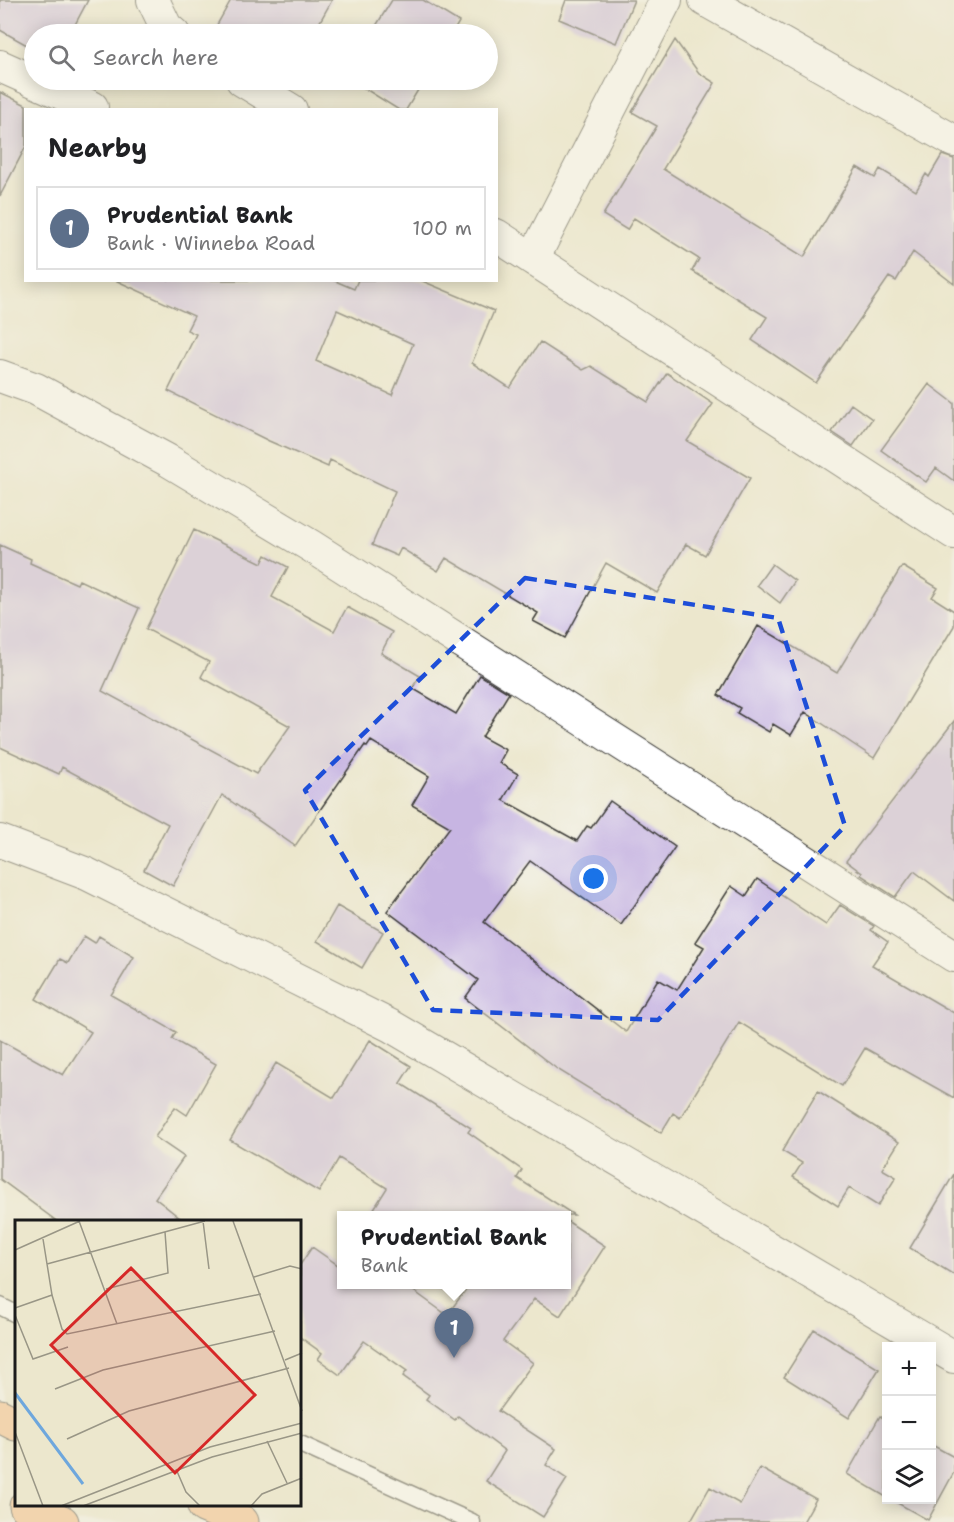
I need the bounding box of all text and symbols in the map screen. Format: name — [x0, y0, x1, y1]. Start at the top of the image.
search box — [24, 24, 498, 90]
icon: search — [45, 41, 78, 74]
text: Search here — [93, 43, 219, 72]
text: Nearby — [48, 130, 147, 165]
text: Prudential Bank — [107, 201, 293, 230]
text: 1 — [65, 215, 74, 241]
text: 100 m — [412, 215, 472, 241]
text: Bank · Winneba Road — [107, 230, 315, 256]
your location — [579, 864, 608, 893]
popup — [337, 1211, 571, 1289]
inset map — [15, 1220, 302, 1507]
text: Prudential Bank — [361, 1223, 547, 1252]
text: Bank — [361, 1252, 409, 1278]
pin: 1 — [434, 1308, 474, 1358]
map controls — [882, 1342, 936, 1504]
button: + — [882, 1342, 936, 1396]
button: − — [882, 1396, 936, 1450]
button: layers — [882, 1450, 936, 1504]

